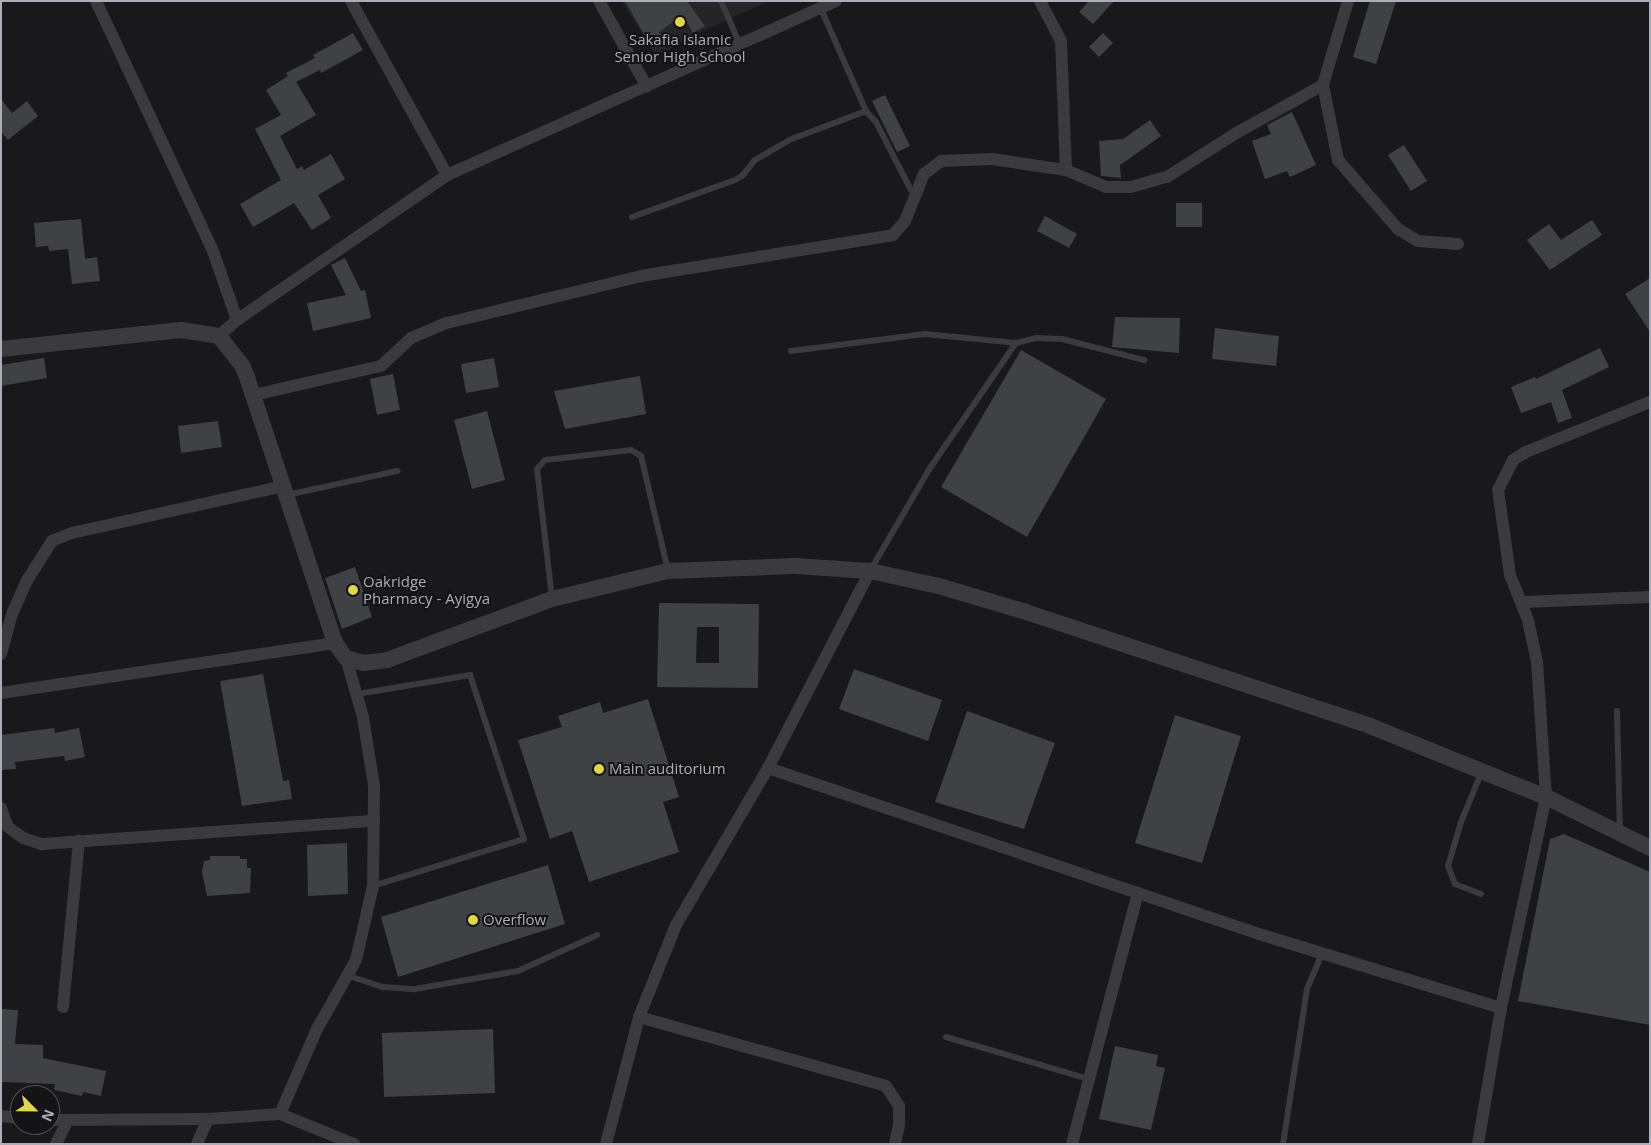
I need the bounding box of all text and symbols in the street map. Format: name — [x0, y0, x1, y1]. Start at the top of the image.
marker: Sakafia Islamic Senior High School — [674, 16, 686, 28]
place label: Sakafia Islamic Senior High School — [614, 30, 746, 65]
place label: Oakridge Pharmacy - Ayigya — [363, 572, 490, 607]
marker: Oakridge Pharmacy - Ayigya — [347, 584, 359, 596]
place label: Main auditorium — [609, 760, 726, 778]
marker: Main auditorium — [593, 763, 605, 775]
place label: Overflow — [483, 911, 546, 929]
marker: Overflow — [467, 914, 479, 926]
north arrow — [10, 1085, 60, 1135]
text: N — [37, 1107, 59, 1125]

